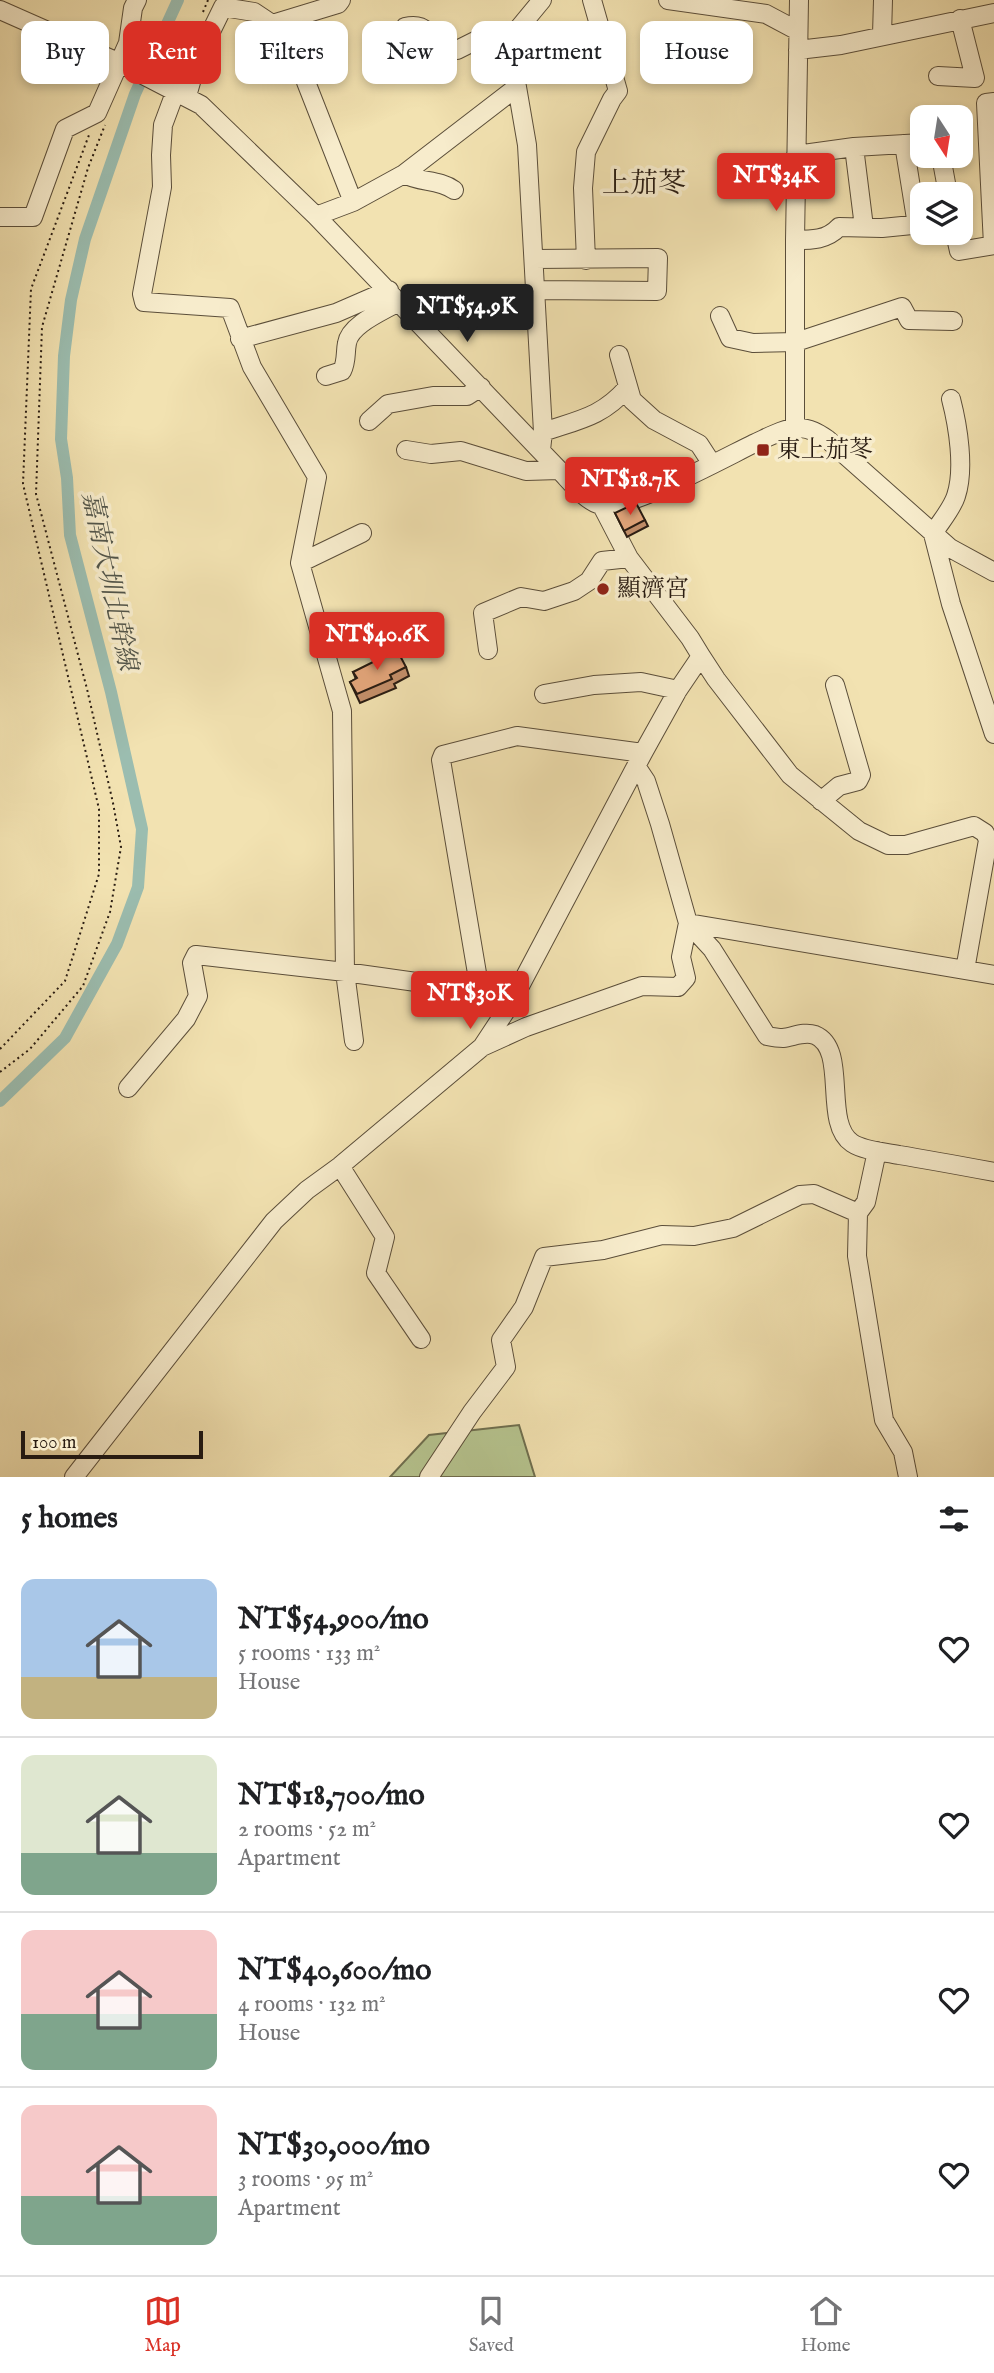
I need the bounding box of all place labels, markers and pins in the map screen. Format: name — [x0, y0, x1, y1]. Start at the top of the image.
pin: NT$34K — [719, 154, 833, 213]
pin: NT$54.9K — [395, 284, 539, 344]
place label: 東上茄苳 — [777, 435, 873, 466]
marker: 東上茄苳 — [755, 442, 771, 458]
pin: NT$18.7K — [558, 458, 702, 517]
place label: 顯濟宮 — [617, 574, 689, 605]
marker: 顯濟宮 — [595, 581, 611, 597]
pin: NT$40.6K — [305, 612, 449, 672]
pin: NT$30K — [413, 972, 527, 1031]

